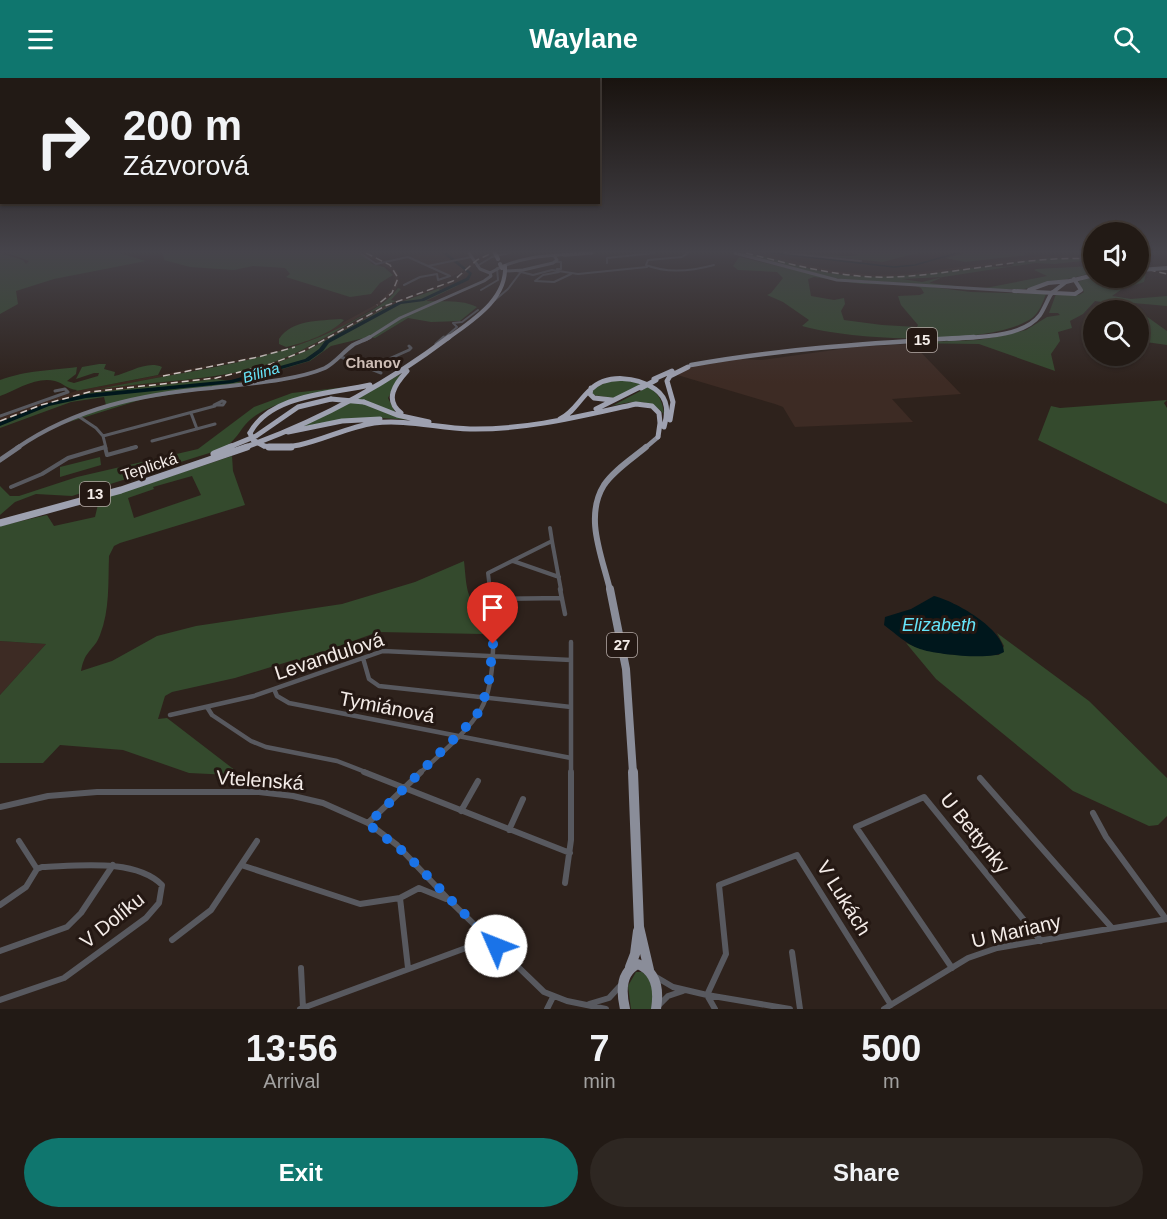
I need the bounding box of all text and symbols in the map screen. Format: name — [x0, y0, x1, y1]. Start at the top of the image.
icon: menu — [24, 23, 57, 56]
icon: search — [1110, 23, 1143, 56]
text: Waylane — [529, 24, 638, 54]
icon: right — [24, 102, 102, 180]
text: 200 m — [123, 102, 242, 149]
text: Zázvorová — [123, 151, 249, 181]
map controls — [1083, 222, 1149, 366]
button: sound — [1083, 222, 1149, 288]
button: search — [1083, 300, 1149, 366]
road number: 15 — [907, 328, 937, 352]
district label: Chanov — [345, 354, 401, 371]
water label: Bílina — [240, 359, 281, 386]
street label: Teplická — [119, 449, 179, 483]
road number: 13 — [80, 482, 110, 506]
pin — [467, 582, 518, 644]
icon: arrive — [476, 591, 509, 624]
water label: Elizabeth — [902, 615, 976, 635]
street label: Levandulová — [272, 628, 387, 684]
road number: 27 — [607, 633, 637, 657]
street label: Tymiánová — [337, 687, 437, 727]
street label: Vtelenská — [215, 766, 305, 794]
street label: U Bettynky — [936, 789, 1014, 877]
street label: V Lukách — [813, 857, 875, 939]
street label: V Dolíku — [76, 888, 148, 952]
street label: U Mariany — [969, 910, 1063, 952]
position arrow — [464, 914, 528, 978]
text: 13:56 — [246, 1028, 338, 1069]
text: 7 — [589, 1028, 609, 1069]
text: 500 — [861, 1028, 921, 1069]
text: Arrival — [263, 1070, 320, 1092]
text: min — [583, 1070, 616, 1092]
text: m — [883, 1070, 900, 1092]
button: Exit — [24, 1138, 578, 1207]
button: Share — [590, 1138, 1143, 1207]

